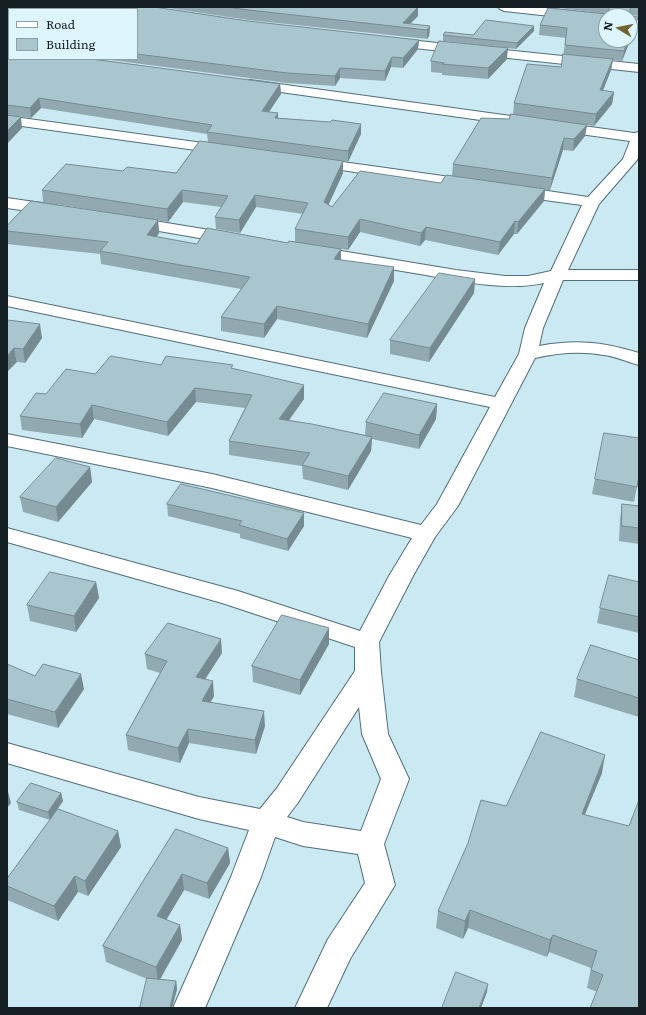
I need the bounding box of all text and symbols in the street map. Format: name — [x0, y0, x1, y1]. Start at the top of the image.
legend — [8, 8, 138, 60]
north arrow — [598, 8, 638, 48]
text: Road — [46, 15, 75, 33]
text: N — [598, 20, 616, 32]
text: Building — [46, 35, 95, 53]

